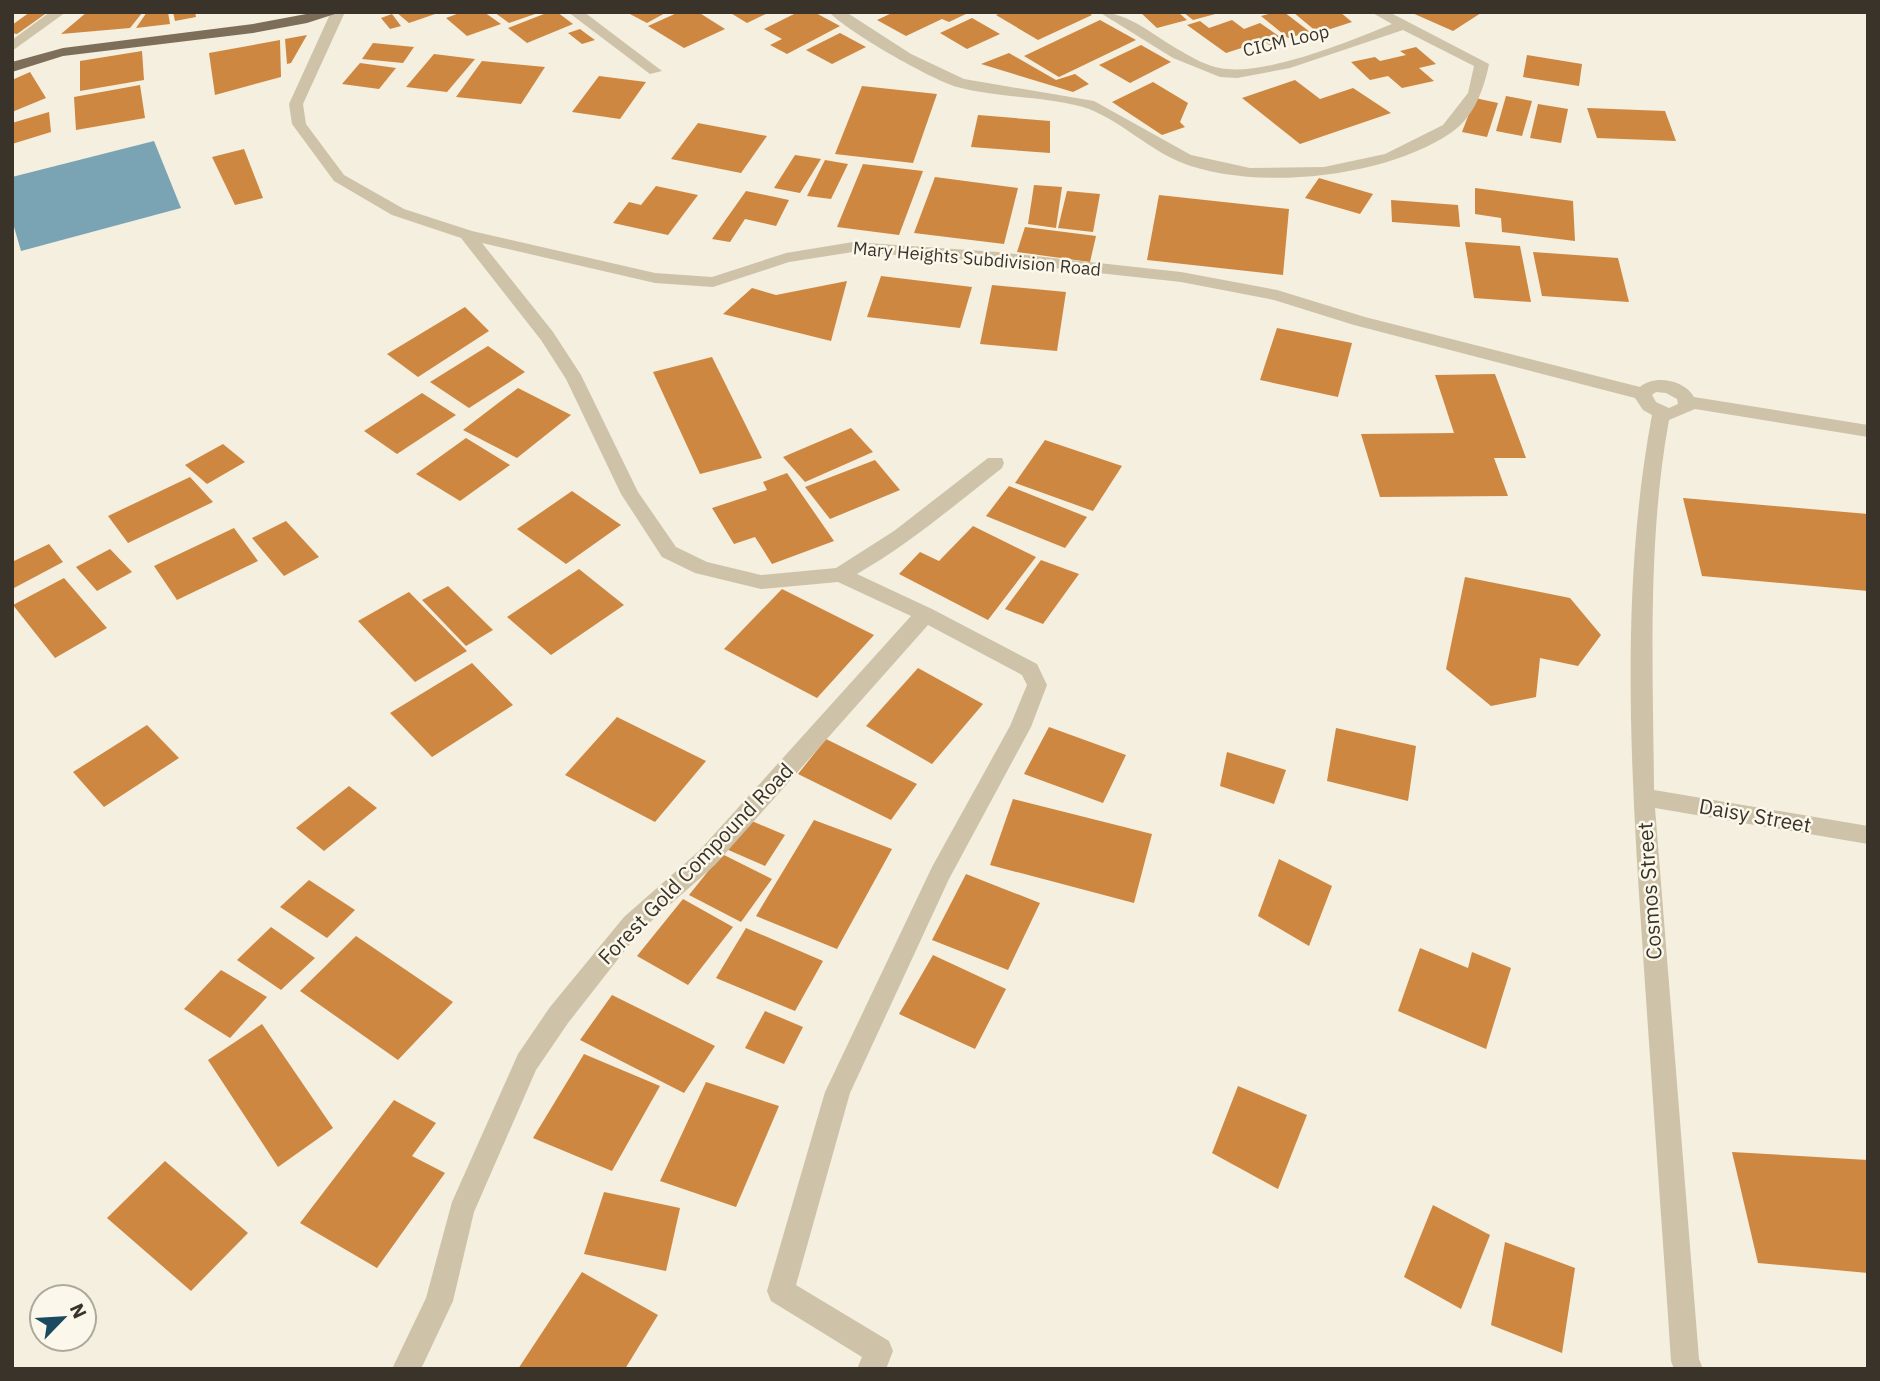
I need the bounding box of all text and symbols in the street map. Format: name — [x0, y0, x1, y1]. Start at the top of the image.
street label: CICM Loop — [1240, 19, 1331, 62]
street label: Mary Heights Subdivision Road — [852, 236, 1102, 281]
street label: Forest Gold Compound Road — [591, 756, 799, 970]
street label: Daisy Street — [1697, 791, 1813, 839]
street label: Cosmos Street — [1630, 821, 1668, 961]
north arrow — [28, 1283, 98, 1353]
text: N — [65, 1300, 92, 1322]

